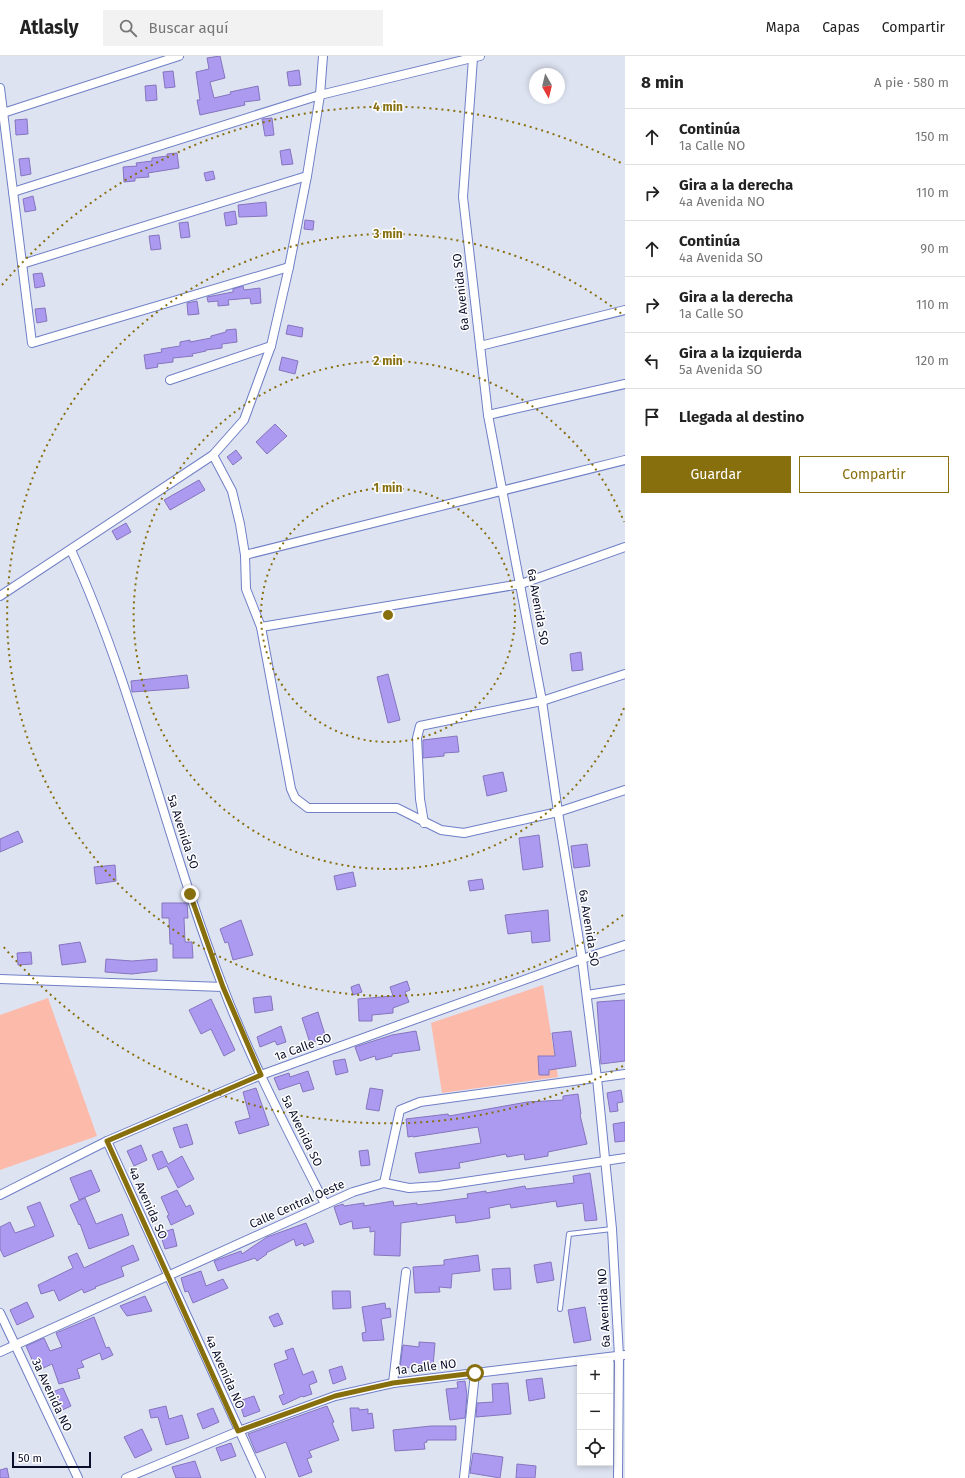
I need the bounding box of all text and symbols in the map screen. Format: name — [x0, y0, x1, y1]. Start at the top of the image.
search box — [103, 10, 383, 46]
text: Atlasly — [20, 16, 79, 39]
icon: search — [117, 17, 139, 39]
text: Buscar aquí — [149, 19, 229, 37]
text: Mapa — [766, 19, 800, 36]
text: Capas — [822, 19, 860, 36]
text: Compartir — [882, 19, 945, 36]
north arrow — [529, 68, 565, 104]
text: 8 min — [641, 72, 684, 93]
text: A pie · 580 m — [874, 75, 949, 90]
text: 4 min — [373, 100, 403, 114]
text: Continúa — [679, 120, 740, 138]
icon: ahead — [641, 126, 663, 148]
text: 150 m — [915, 129, 949, 144]
text: 1a Calle NO — [679, 138, 745, 153]
text: Gira a la derecha — [679, 176, 793, 194]
icon: right — [641, 182, 663, 204]
text: 110 m — [916, 185, 949, 200]
text: 4a Avenida NO — [679, 194, 765, 209]
text: 3 min — [372, 227, 403, 241]
text: Continúa — [679, 232, 740, 250]
icon: ahead — [641, 238, 663, 260]
text: 90 m — [920, 241, 949, 256]
text: 4a Avenida SO — [679, 250, 763, 265]
street label: 6a Avenida SO — [450, 253, 472, 331]
text: Gira a la derecha — [679, 288, 793, 306]
icon: right — [641, 294, 663, 316]
text: 110 m — [916, 297, 949, 312]
text: 1a Calle SO — [679, 306, 743, 321]
text: Gira a la izquierda — [679, 344, 802, 362]
icon: left — [641, 350, 663, 372]
text: 120 m — [915, 353, 949, 368]
text: 2 min — [373, 354, 403, 368]
text: 5a Avenida SO — [679, 362, 763, 377]
icon: arrive — [641, 406, 663, 428]
text: Llegada al destino — [679, 408, 804, 426]
button: Guardar — [641, 456, 791, 493]
button: Compartir — [799, 456, 949, 493]
text: 1 min — [374, 481, 402, 495]
street label: 6a Avenida SO — [524, 568, 552, 646]
centre of rings — [381, 608, 395, 622]
street label: 5a Avenida SO — [164, 793, 202, 871]
route end — [181, 885, 199, 903]
street label: 6a Avenida SO — [576, 889, 602, 967]
street label: 1a Calle SO — [273, 1030, 333, 1064]
street label: 5a Avenida SO — [279, 1093, 325, 1169]
street label: 4a Avenida SO — [126, 1165, 170, 1241]
street label: Calle Central Oeste — [247, 1177, 347, 1231]
street label: 6a Avenida NO — [595, 1268, 613, 1348]
street label: 4a Avenida NO — [203, 1333, 247, 1411]
street label: 3a Avenida NO — [29, 1356, 75, 1434]
street label: 1a Calle NO — [395, 1356, 457, 1378]
map controls — [577, 1358, 613, 1466]
button: + — [577, 1358, 613, 1394]
route start — [466, 1364, 484, 1382]
button: − — [577, 1394, 613, 1430]
button: locate — [577, 1430, 613, 1466]
scale bar — [12, 1450, 91, 1469]
text: 50 m — [18, 1452, 42, 1465]

